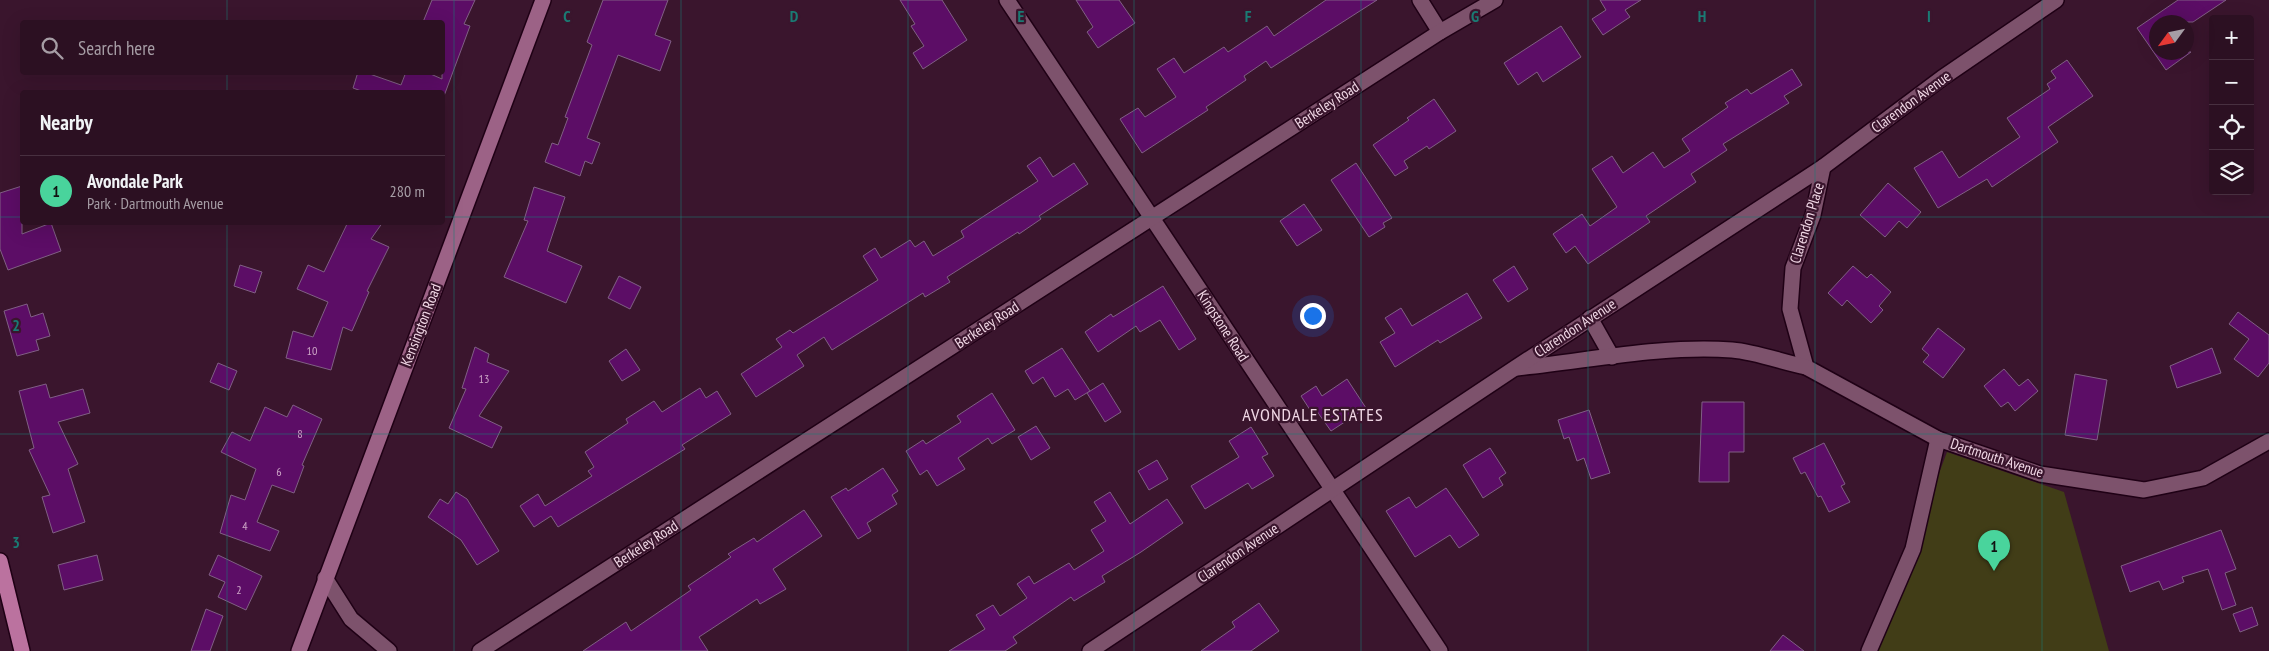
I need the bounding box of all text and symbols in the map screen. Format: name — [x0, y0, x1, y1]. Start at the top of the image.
text: C — [563, 6, 571, 26]
text: D — [790, 6, 799, 26]
text: E — [1018, 6, 1025, 26]
text: F — [1245, 6, 1252, 26]
text: G — [1471, 6, 1479, 26]
text: H — [1698, 6, 1706, 26]
text: I — [1927, 6, 1931, 26]
north arrow — [2149, 15, 2194, 60]
map controls — [2209, 15, 2254, 195]
button: + — [2209, 15, 2254, 60]
search box — [20, 20, 445, 75]
icon: search — [38, 34, 66, 62]
text: Search here — [78, 36, 155, 60]
button: − — [2209, 60, 2254, 105]
street label: Clarendon Avenue — [1867, 66, 1954, 137]
street label: Berkeley Road — [1291, 77, 1362, 132]
button: locate — [2209, 105, 2254, 150]
text: Nearby — [40, 109, 93, 136]
button: layers — [2209, 150, 2254, 195]
text: Avondale Park — [87, 169, 183, 193]
street label: Clarendon Place — [1785, 180, 1828, 266]
text: 1 — [52, 181, 60, 201]
text: 280 m — [390, 181, 425, 201]
text: Park · Dartmouth Avenue — [87, 193, 224, 213]
street label: Kensington Road — [396, 281, 445, 369]
street label: Kingstone Road — [1193, 287, 1253, 365]
street label: Clarendon Avenue — [1530, 294, 1619, 361]
street label: Berkeley Road — [951, 297, 1022, 352]
your location — [1300, 303, 1326, 329]
text: 2 — [12, 315, 20, 335]
house number: 10 — [307, 343, 317, 358]
house number: 13 — [479, 371, 489, 386]
district label: AVONDALE ESTATES — [1242, 403, 1384, 426]
house number: 8 — [297, 426, 303, 441]
street label: Dartmouth Avenue — [1948, 434, 2046, 481]
house number: 6 — [276, 464, 282, 479]
street label: Berkeley Road — [610, 516, 681, 571]
house number: 4 — [242, 518, 248, 533]
street label: Clarendon Avenue — [1194, 519, 1282, 587]
pin: 1 — [1978, 530, 2010, 571]
text: 3 — [12, 532, 20, 552]
house number: 2 — [236, 582, 242, 597]

